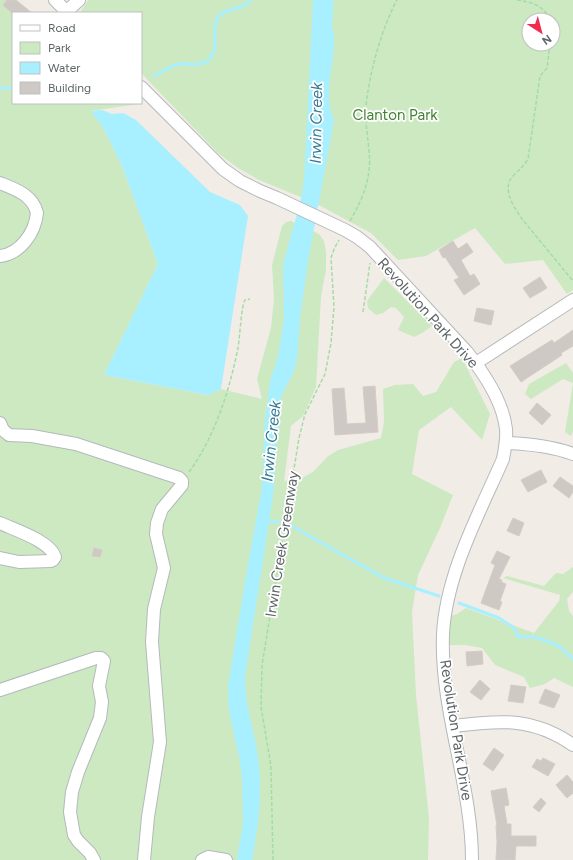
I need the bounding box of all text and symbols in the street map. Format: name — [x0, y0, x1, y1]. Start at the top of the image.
legend — [12, 12, 142, 104]
north arrow — [521, 12, 561, 52]
text: Road — [48, 21, 76, 35]
text: N — [539, 32, 554, 47]
text: Park — [48, 41, 71, 55]
text: Water — [48, 61, 80, 75]
text: Building — [48, 81, 91, 95]
water label: Irwin Creek — [306, 81, 326, 164]
park label: Clanton Park — [352, 106, 438, 124]
street label: Revolution Park Drive — [374, 254, 482, 372]
water label: Irwin Creek — [257, 398, 285, 482]
street label: Irwin Creek Greenway — [262, 469, 302, 618]
street label: Revolution Park Drive — [436, 658, 476, 802]

